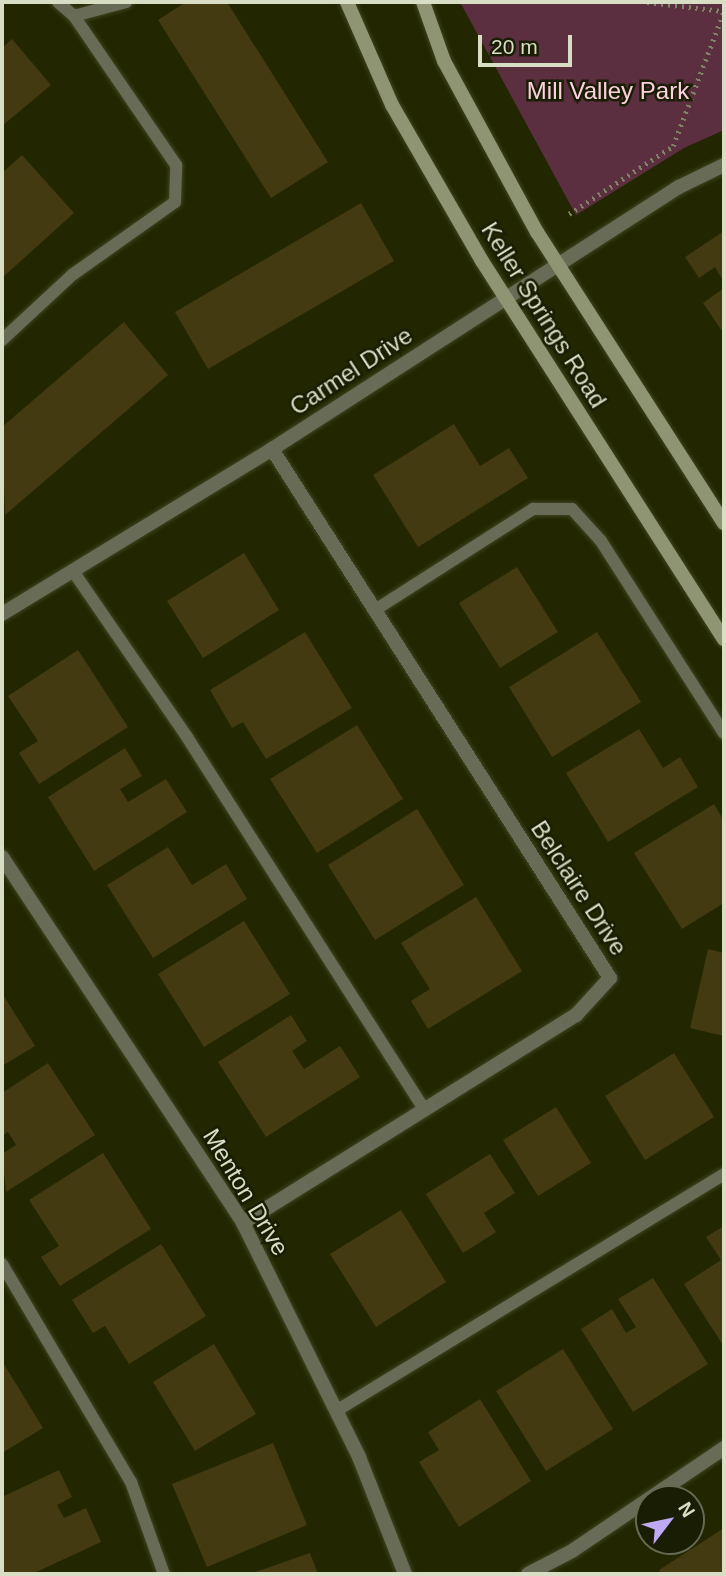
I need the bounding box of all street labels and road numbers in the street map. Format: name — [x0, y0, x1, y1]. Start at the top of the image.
street label: Keller Springs Road — [475, 217, 613, 413]
street label: Carmel Drive — [284, 321, 418, 421]
street label: Belclaire Drive — [525, 815, 633, 961]
street label: Menton Drive — [197, 1123, 295, 1261]

